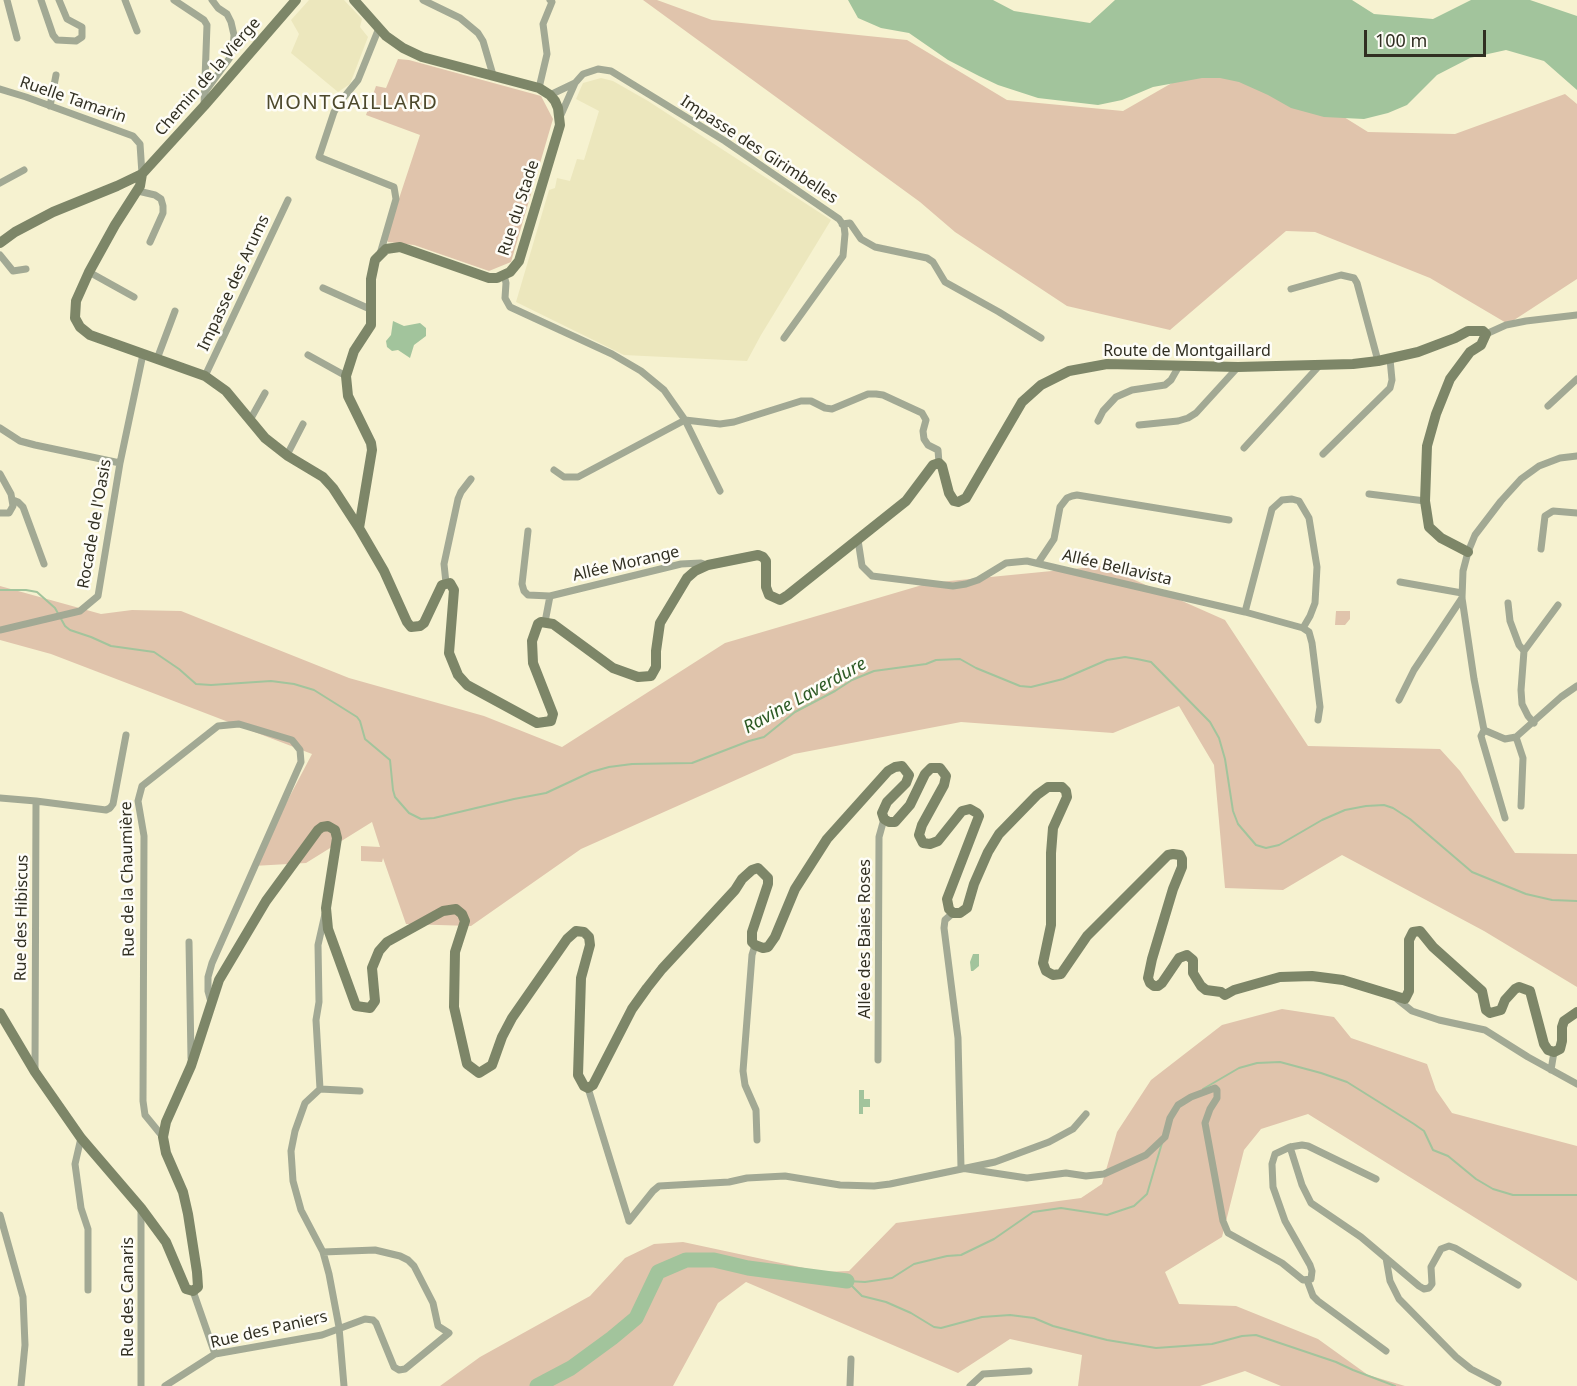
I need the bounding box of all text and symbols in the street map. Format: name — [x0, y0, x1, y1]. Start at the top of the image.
street label: Chemin de la Vierge — [151, 14, 265, 140]
scale bar — [1367, 18, 1488, 56]
text: 100 m — [1375, 28, 1427, 52]
street label: Ruelle Tamarin — [17, 73, 129, 127]
district label: MONTGAILLARD — [266, 91, 438, 115]
street label: Impasse des Girimbelles — [677, 92, 841, 208]
street label: Rue du Stade — [495, 158, 543, 258]
street label: Impasse des Arums — [194, 212, 274, 354]
street label: Route de Montgaillard — [1103, 341, 1271, 361]
street label: Rocade de l'Oasis — [74, 458, 116, 590]
street label: Allée Morange — [571, 542, 681, 586]
street label: Allée Bellavista — [1060, 546, 1174, 590]
water label: Ravine Laverdure — [740, 653, 870, 739]
street label: Rue de la Chaumière — [117, 801, 139, 957]
street label: Rue des Hibiscus — [11, 855, 33, 981]
street label: Allée des Baies Roses — [855, 859, 875, 1019]
street label: Rue des Canaris — [118, 1237, 138, 1357]
street label: Rue des Paniers — [209, 1307, 329, 1353]

